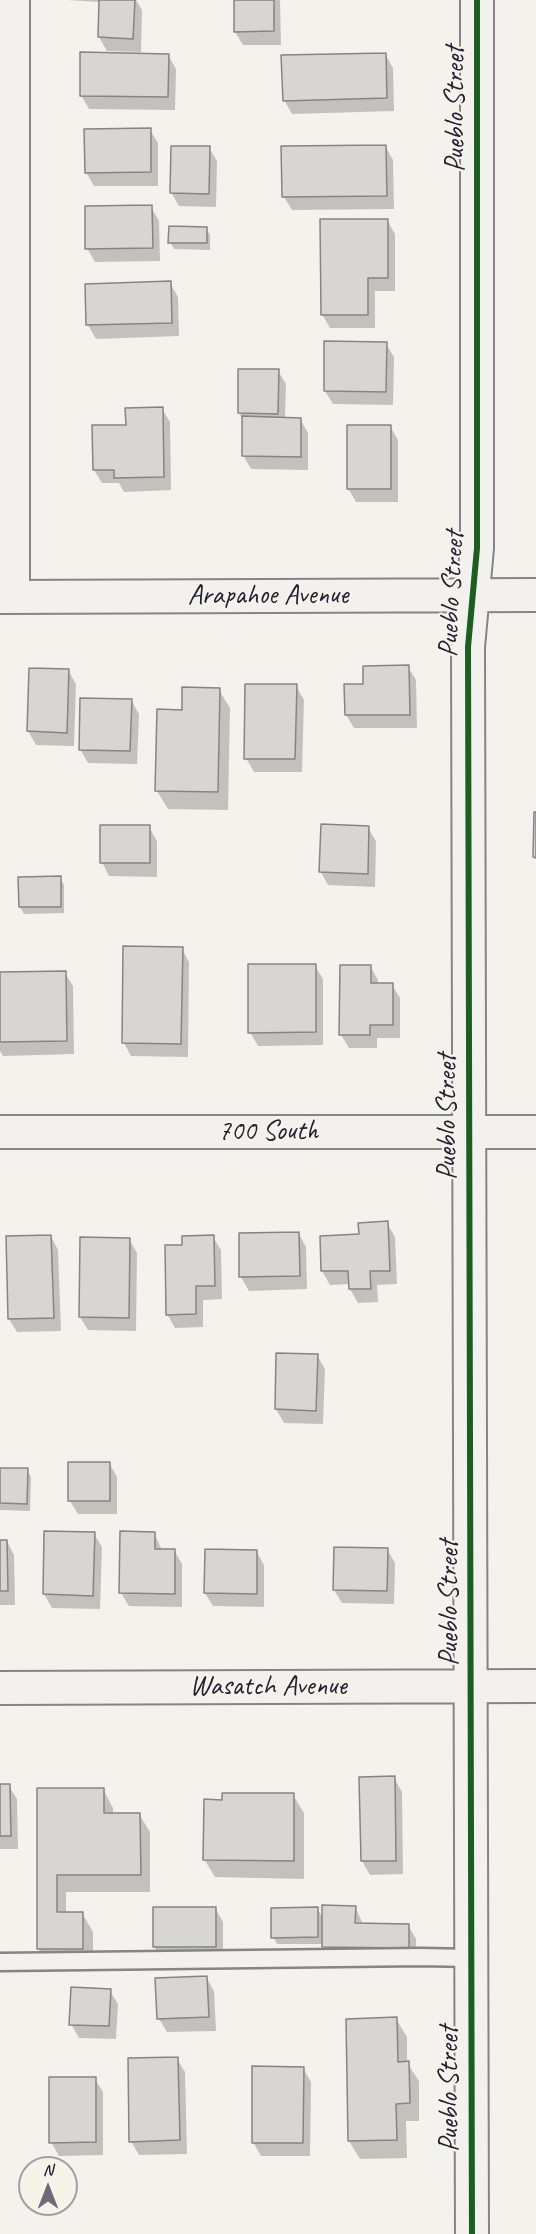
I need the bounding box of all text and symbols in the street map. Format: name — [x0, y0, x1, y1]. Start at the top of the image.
street label: Pueblo Street — [439, 46, 473, 172]
street label: Pueblo Street — [432, 530, 472, 658]
street label: Arapahoe Avenue — [188, 579, 348, 613]
street label: Pueblo Street — [431, 1054, 465, 1180]
street label: 700 South — [218, 1115, 318, 1149]
street label: Pueblo Street — [433, 1540, 467, 1666]
street label: Wasatch Avenue — [190, 1670, 346, 1704]
street label: Pueblo Street — [433, 2026, 467, 2152]
north arrow — [18, 2156, 78, 2216]
text: N — [43, 2160, 53, 2180]

